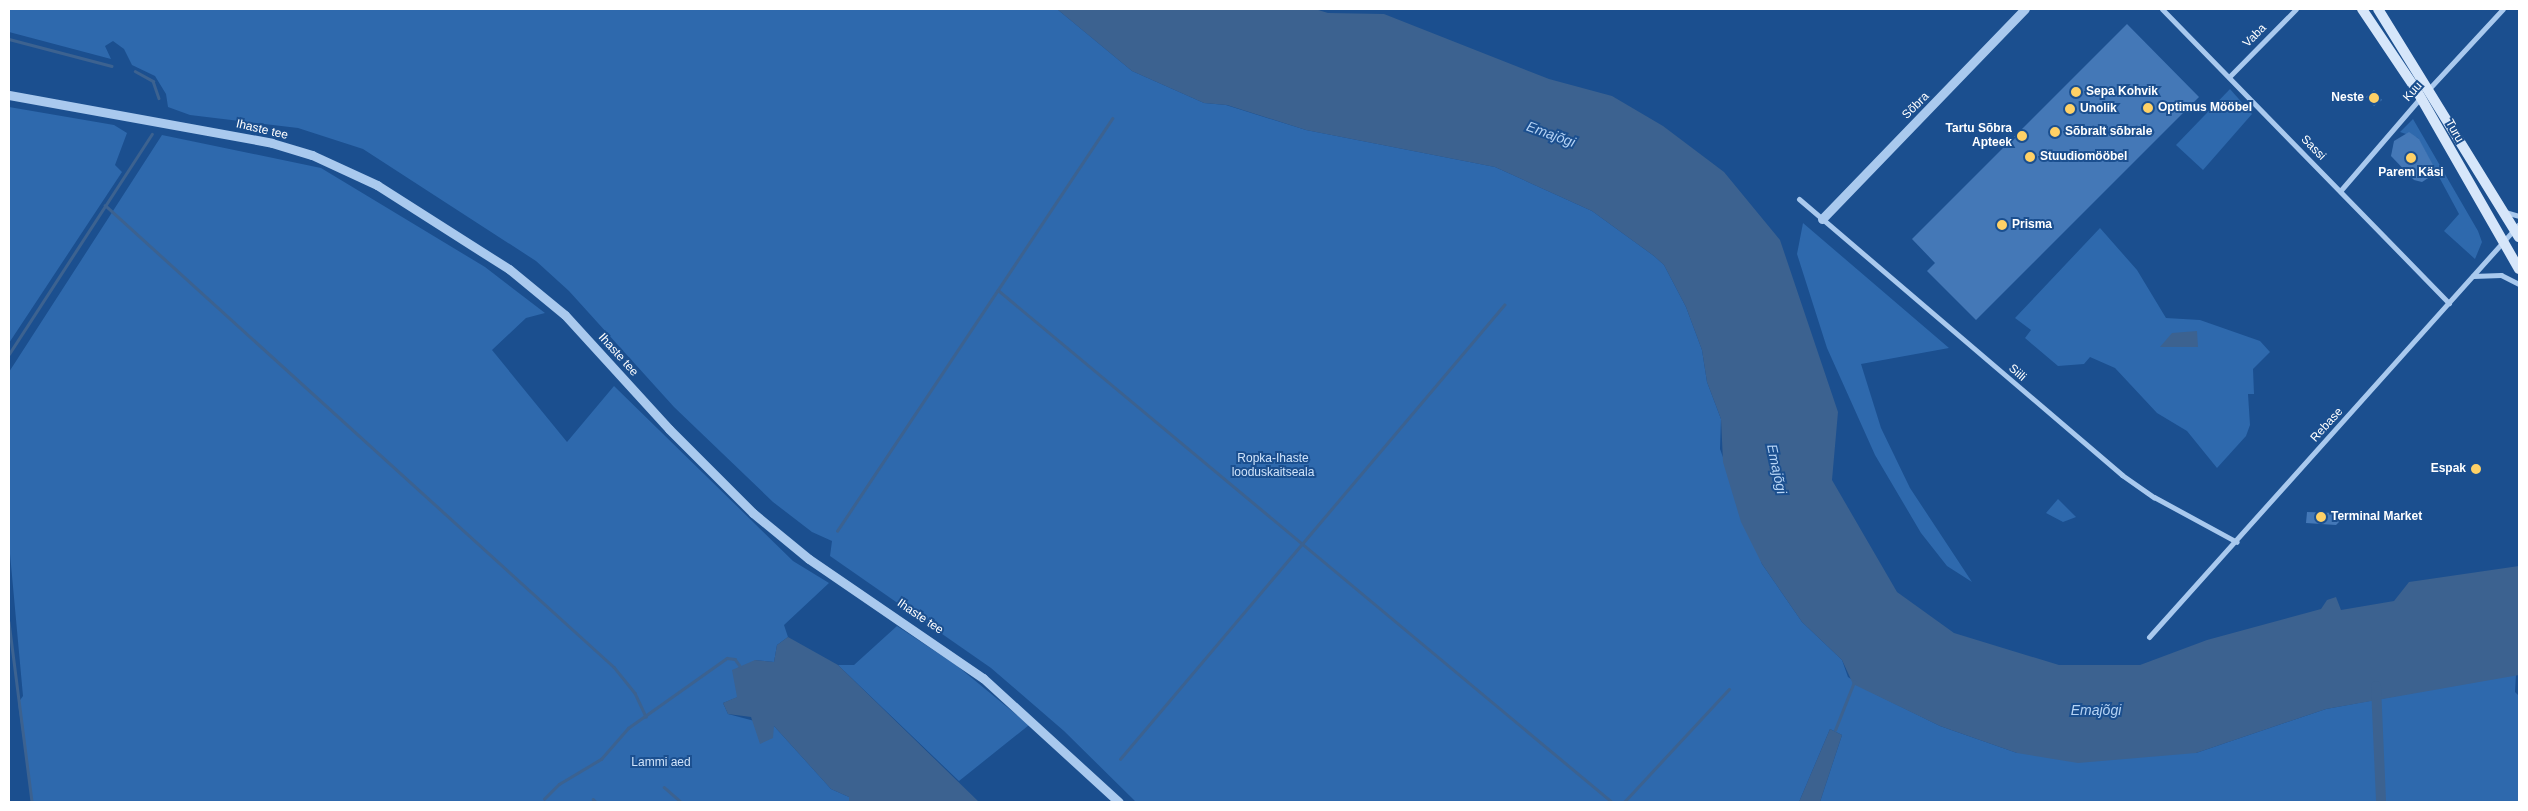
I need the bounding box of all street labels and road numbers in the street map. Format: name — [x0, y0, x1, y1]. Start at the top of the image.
street label: Vaba — [2240, 21, 2270, 51]
street label: Kuu — [2401, 79, 2425, 105]
street label: Sõbra — [1900, 90, 1932, 122]
street label: Ihaste tee — [235, 117, 289, 143]
street label: Turu — [2442, 117, 2466, 145]
street label: Sassi — [2298, 133, 2328, 163]
street label: Ihaste tee — [595, 331, 641, 379]
street label: Siili — [2005, 361, 2029, 385]
street label: Rebase — [2308, 405, 2346, 445]
street label: Ihaste tee — [894, 596, 946, 638]

